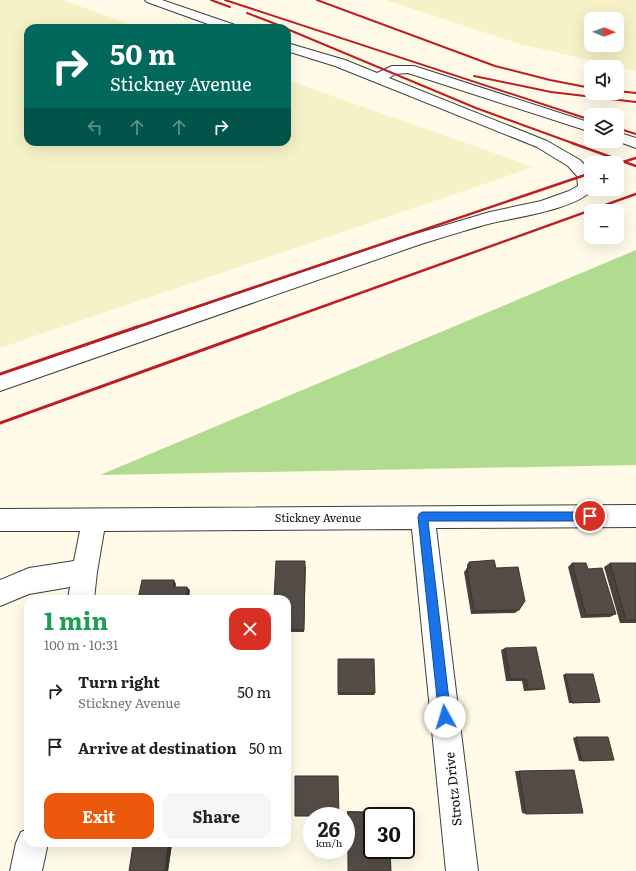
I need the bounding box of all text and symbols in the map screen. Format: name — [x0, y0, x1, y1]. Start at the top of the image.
north arrow — [584, 12, 624, 52]
map controls — [584, 12, 624, 244]
text: 50 m — [110, 32, 176, 74]
icon: right — [44, 40, 96, 92]
button: sound — [584, 60, 624, 100]
text: Stickney Avenue — [110, 70, 252, 97]
button: layers — [584, 108, 624, 148]
icon: left — [84, 116, 106, 138]
icon: ahead — [126, 116, 148, 138]
icon: ahead — [168, 116, 190, 138]
icon: right — [210, 116, 232, 138]
button: + — [584, 156, 624, 196]
button: − — [584, 204, 624, 244]
pin — [573, 499, 607, 533]
icon: arrive — [579, 505, 601, 527]
street label: Stickney Avenue — [275, 509, 362, 525]
text: 1 min — [44, 602, 108, 637]
button: close — [229, 608, 271, 650]
text: 100 m · 10:31 — [44, 635, 118, 654]
text: Turn right — [78, 670, 160, 693]
icon: right — [44, 680, 66, 702]
text: 50 m — [237, 680, 271, 703]
text: Stickney Avenue — [78, 693, 180, 712]
position arrow — [424, 696, 466, 738]
icon: arrive — [44, 736, 66, 758]
text: Arrive at destination — [78, 736, 237, 759]
text: 50 m — [249, 736, 283, 759]
street label: Strotz Drive — [439, 751, 466, 827]
button: Exit — [44, 793, 154, 839]
button: Share — [162, 793, 271, 839]
speed limit sign: 30 — [363, 807, 415, 859]
text: 26 — [318, 813, 340, 843]
text: km/h — [316, 835, 342, 850]

